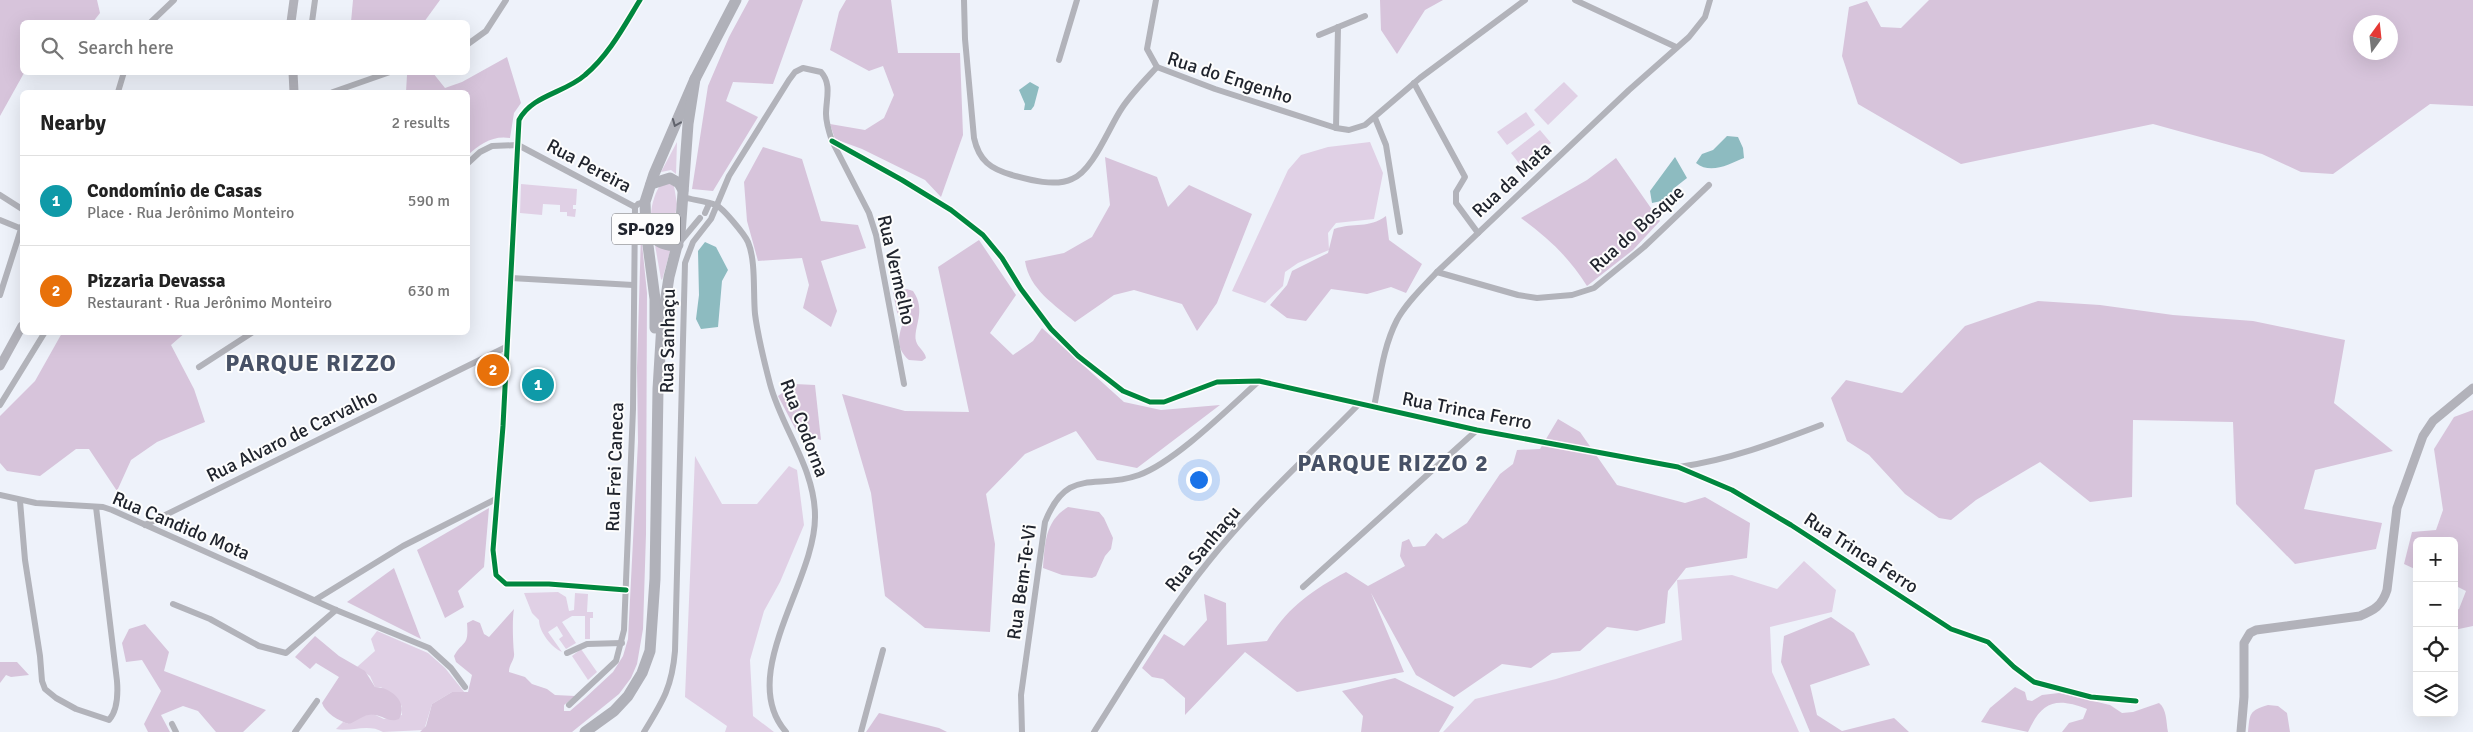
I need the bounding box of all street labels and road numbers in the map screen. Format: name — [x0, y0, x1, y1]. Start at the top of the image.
street label: Rua do Engenho — [1164, 46, 1296, 110]
street label: Rua Pereira — [542, 134, 636, 198]
street label: Rua da Mata — [1467, 137, 1557, 223]
street label: Rua do Bosque — [1585, 180, 1689, 278]
road number: SP-029 — [612, 213, 680, 244]
street label: Rua Vermelho — [872, 213, 920, 327]
street label: Rua Sanhaçu — [655, 288, 681, 394]
street label: Rua Codorna — [774, 375, 834, 481]
street label: Rua Alvaro de Carvalho — [203, 384, 382, 488]
street label: Rua Trinca Ferro — [1400, 387, 1534, 435]
street label: Rua Frei Caneca — [601, 402, 629, 532]
street label: Rua Candido Mota — [109, 486, 253, 566]
street label: Rua Sanhaçu — [1160, 501, 1246, 597]
street label: Rua Trinca Ferro — [1799, 507, 1923, 599]
street label: Rua Bem-Te-Vi — [1002, 523, 1042, 641]

